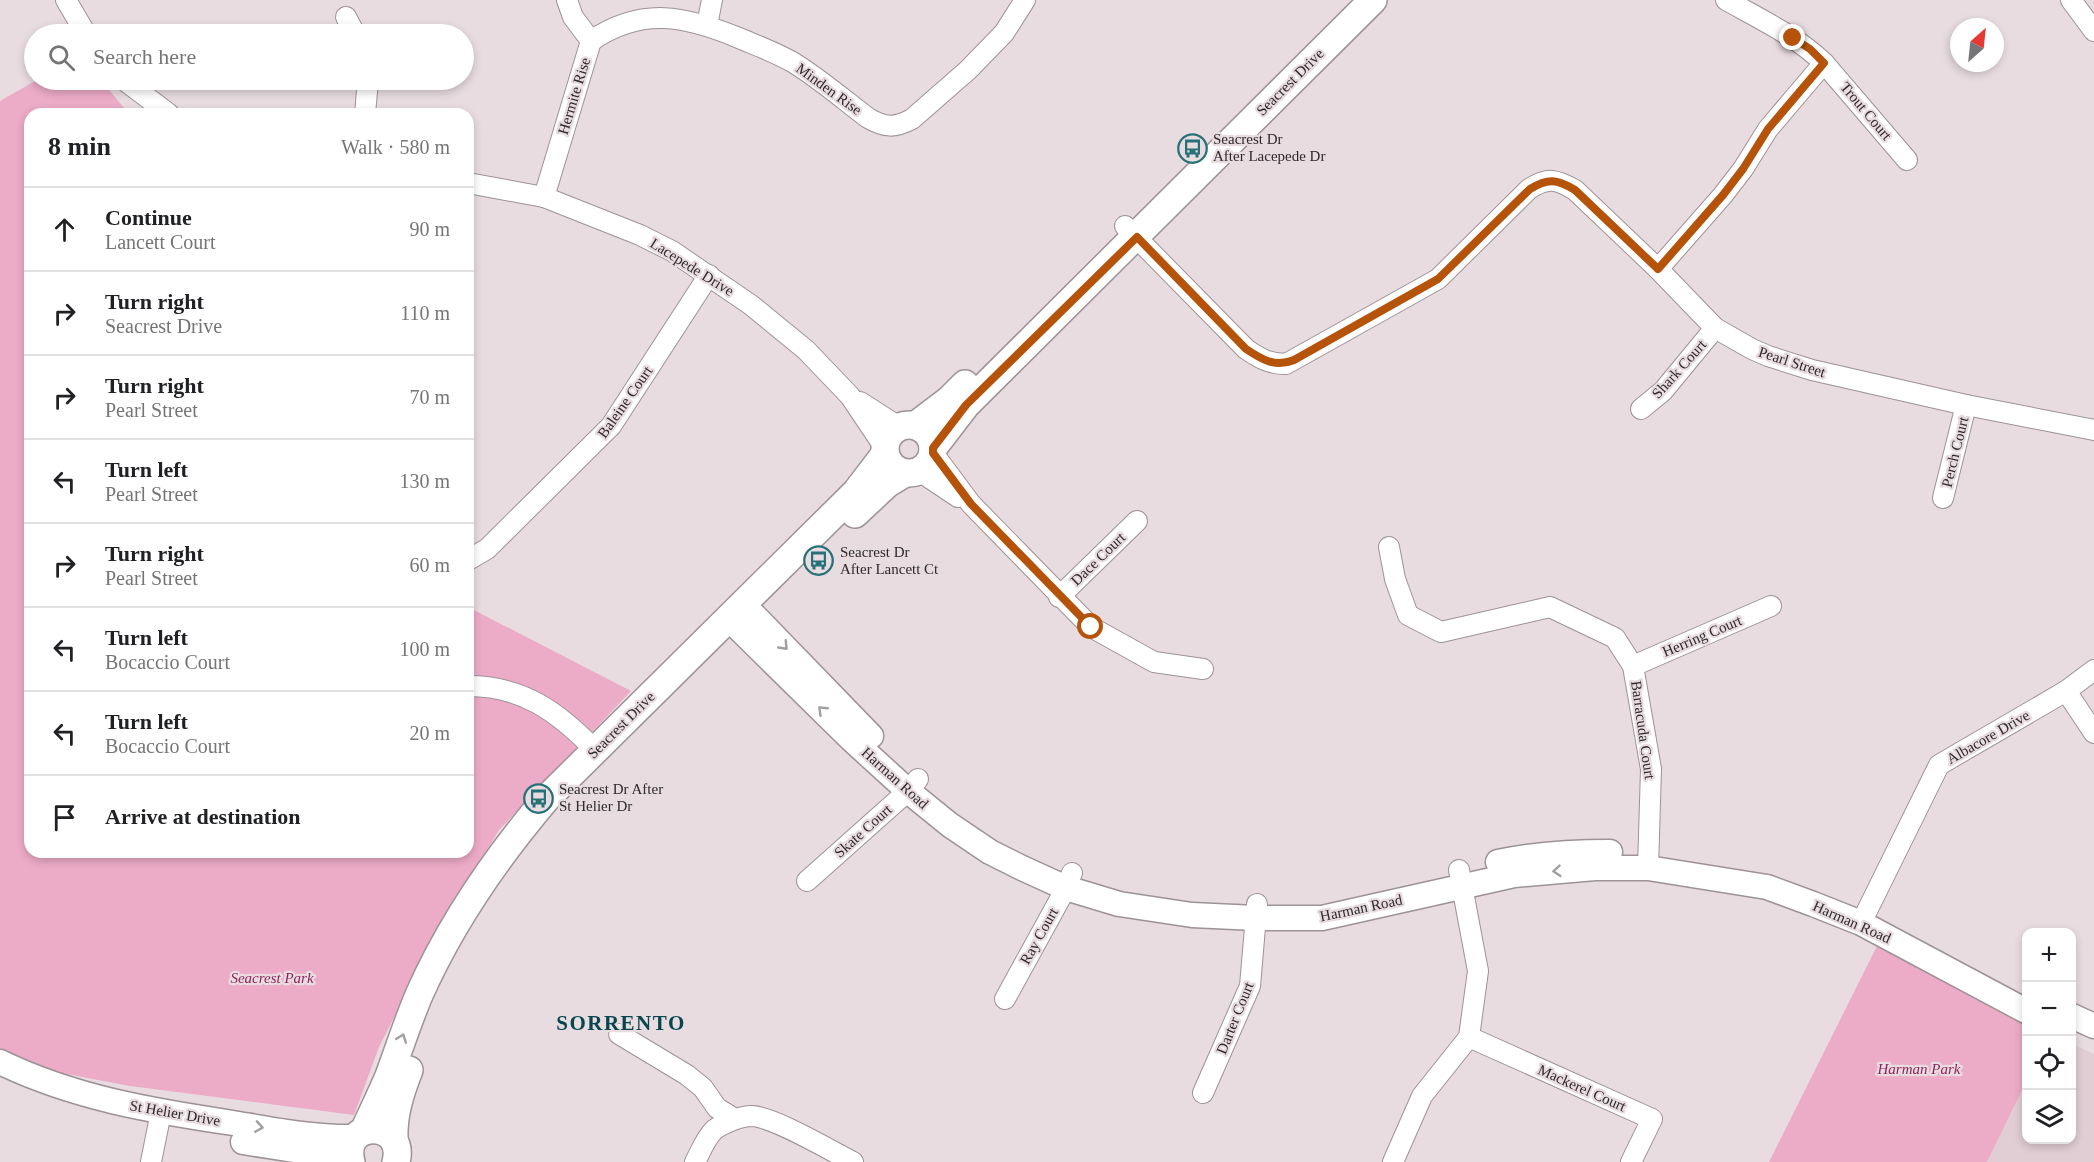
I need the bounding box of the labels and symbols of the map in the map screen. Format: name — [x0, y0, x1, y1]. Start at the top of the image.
north arrow — [1950, 18, 2004, 72]
route end — [1779, 24, 1805, 50]
street label: Seacrest Drive — [1253, 45, 1327, 119]
street label: Hermite Rise — [555, 55, 593, 136]
street label: Minden Rise — [793, 60, 865, 118]
street label: Trout Court — [1837, 79, 1895, 144]
place label: Seacrest Dr After Lacepede Dr — [1213, 131, 1325, 164]
bus stop icon: Seacrest Dr After Lacepede Dr — [1176, 132, 1208, 164]
street label: Lacepede Drive — [647, 235, 737, 299]
street label: Shark Court — [1649, 336, 1710, 401]
street label: Pearl Street — [1756, 344, 1828, 381]
street label: Baleine Court — [594, 362, 656, 441]
street label: Perch Court — [1939, 414, 1972, 489]
street label: Dace Court — [1068, 529, 1129, 589]
place label: Seacrest Dr After Lancett Ct — [840, 544, 939, 577]
bus stop icon: Seacrest Dr After Lancett Ct — [803, 545, 835, 577]
street label: Herring Court — [1660, 612, 1745, 660]
route start — [1077, 613, 1103, 639]
one-way arrow — [776, 638, 787, 649]
street label: Barracuda Court — [1628, 680, 1658, 781]
street label: Seacrest Drive — [584, 688, 658, 762]
one-way arrow — [818, 706, 828, 717]
street label: Albacore Drive — [1944, 707, 2033, 767]
street label: Harman Road — [859, 744, 932, 812]
place label: Seacrest Dr After St Helier Dr — [559, 781, 663, 814]
bus stop icon: Seacrest Dr After St Helier Dr — [522, 782, 554, 814]
street label: Skate Court — [831, 801, 895, 861]
one-way arrow — [1553, 864, 1562, 877]
street label: Harman Road — [1318, 891, 1404, 925]
street label: Harman Road — [1810, 898, 1894, 947]
street label: Ray Court — [1017, 904, 1061, 967]
park label: Seacrest Park — [230, 970, 314, 986]
street label: Darter Court — [1213, 979, 1257, 1056]
district label: SORRENTO — [556, 1011, 686, 1035]
one-way arrow — [395, 1033, 407, 1044]
street label: Mackerel Court — [1536, 1061, 1629, 1115]
park label: Harman Park — [1877, 1061, 1961, 1077]
street label: St Helier Drive — [128, 1097, 222, 1129]
one-way arrow — [255, 1121, 264, 1133]

